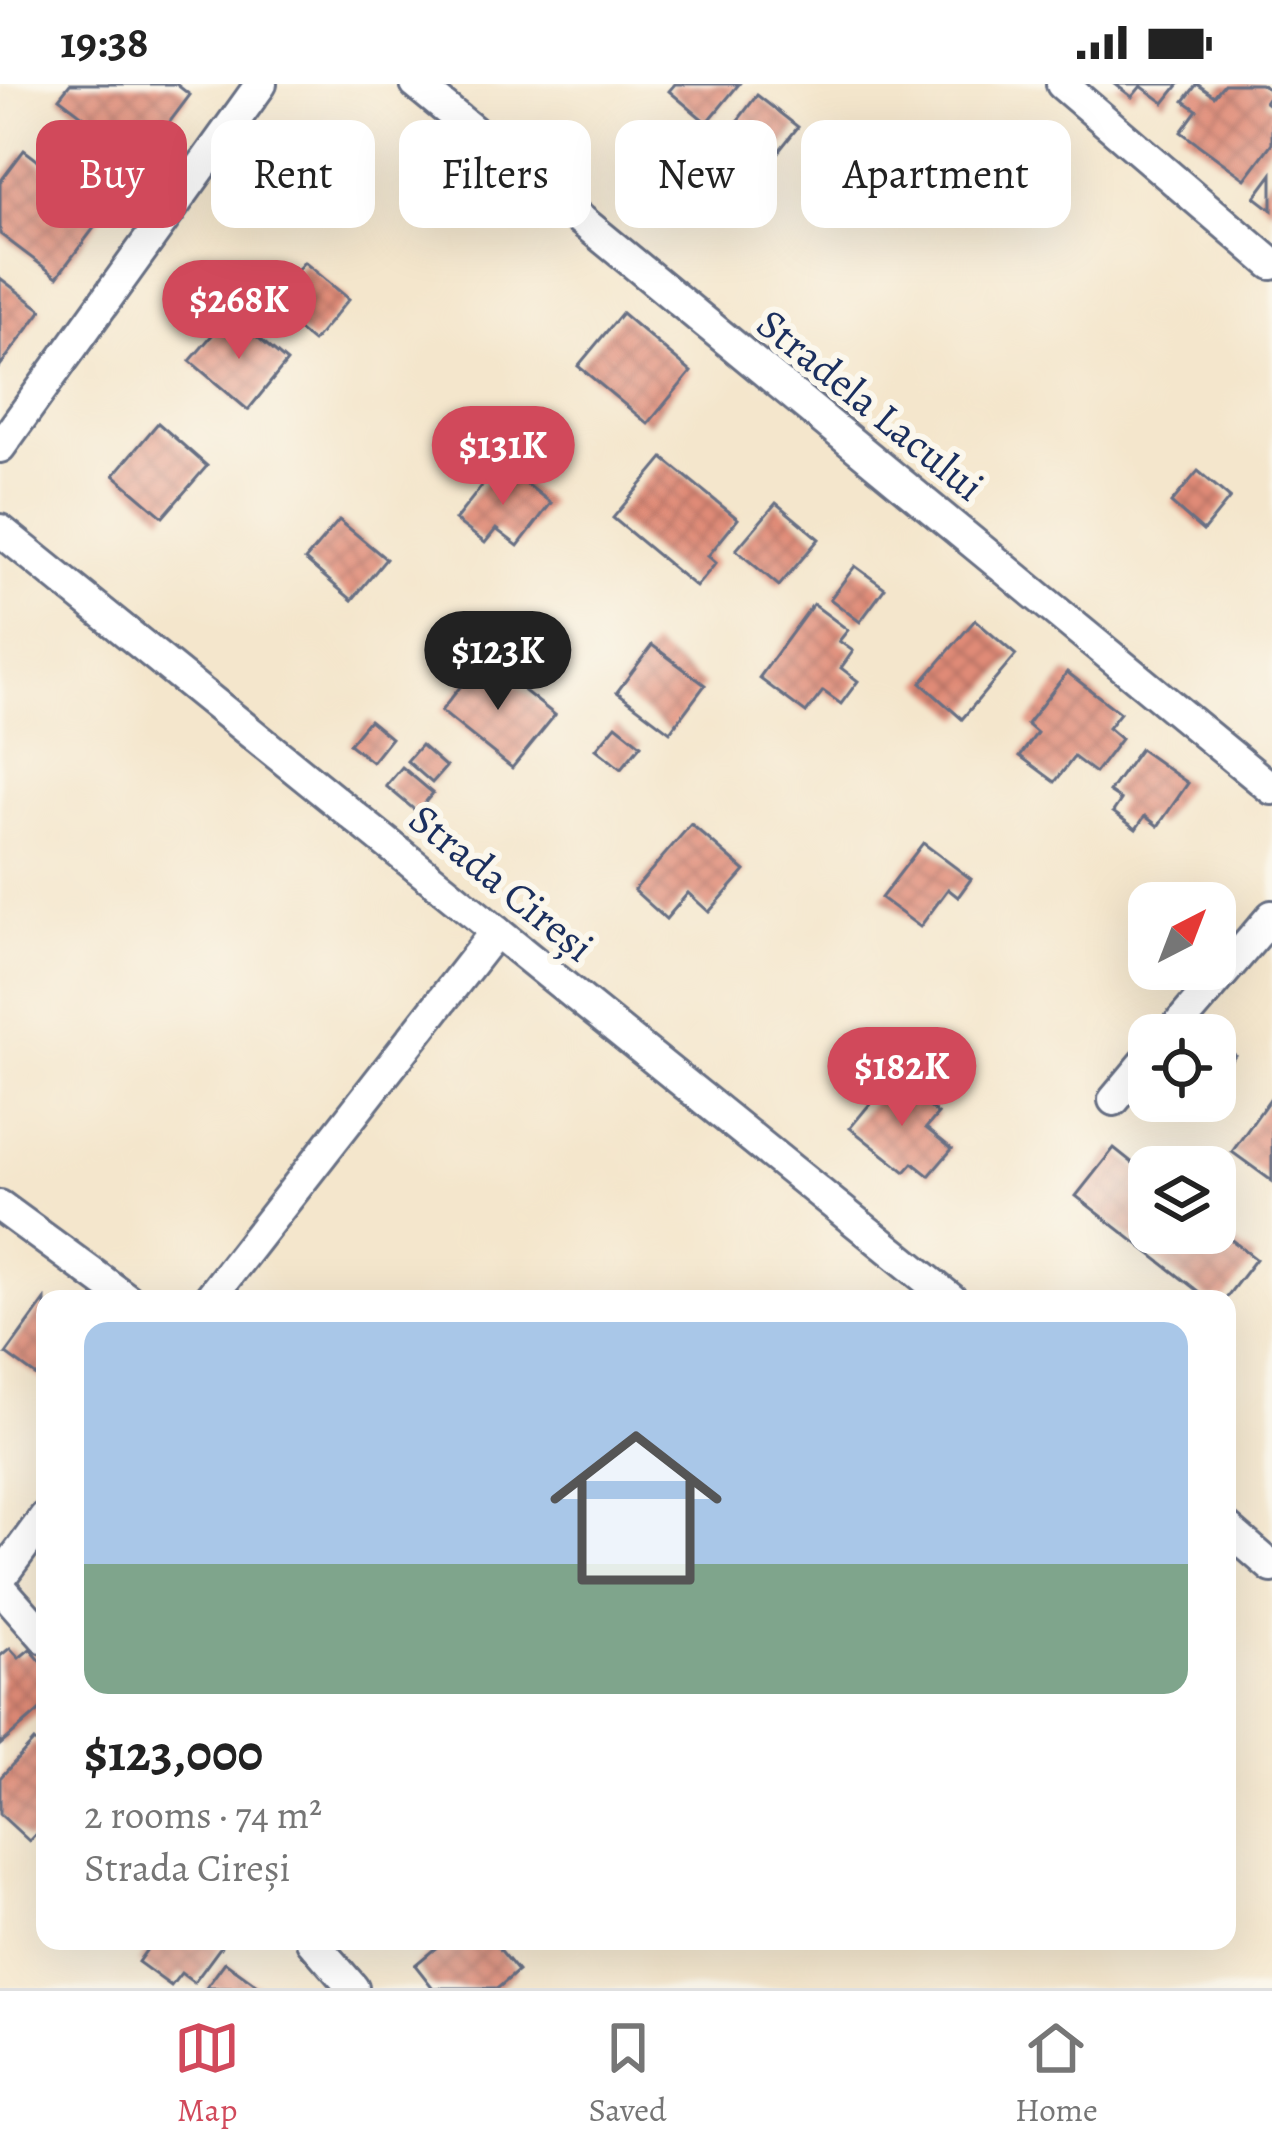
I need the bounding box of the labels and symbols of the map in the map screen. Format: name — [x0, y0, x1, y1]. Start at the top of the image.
pin: $268K — [155, 260, 323, 362]
street label: Stradela Lacului — [745, 295, 996, 514]
pin: $131K — [419, 406, 587, 508]
pin: $123K — [414, 611, 582, 713]
street label: Strada Cireși — [397, 790, 606, 974]
north arrow — [1128, 882, 1236, 990]
pin: $182K — [818, 1027, 986, 1129]

